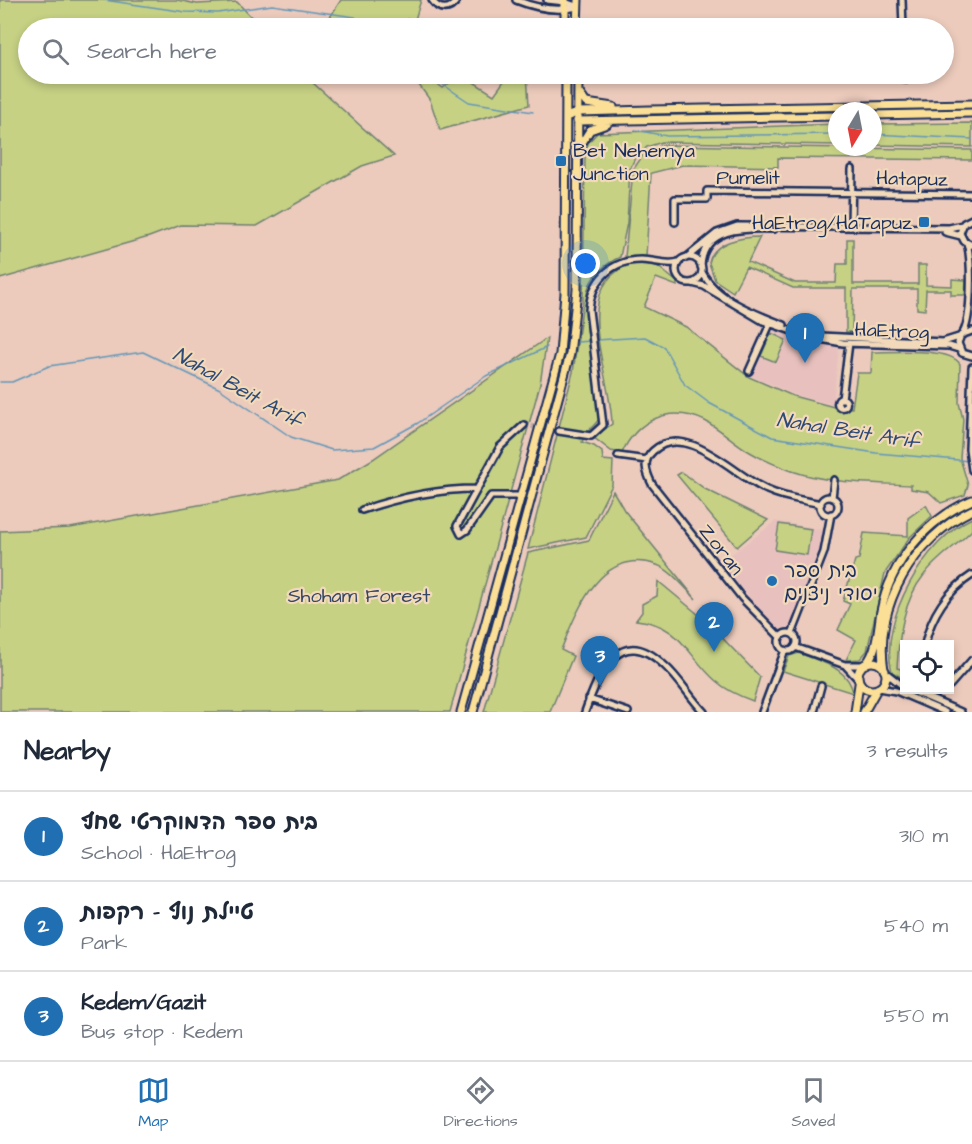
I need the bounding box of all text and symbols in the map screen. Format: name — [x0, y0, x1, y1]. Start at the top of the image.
search box — [18, 18, 954, 84]
icon: search — [39, 35, 72, 68]
text: Search here — [87, 36, 217, 67]
north arrow — [828, 102, 882, 156]
place label: Bet Nehemya Junction — [573, 137, 695, 188]
marker: Bet Nehemya Junction — [554, 154, 568, 168]
street label: Pumelit — [716, 164, 780, 192]
street label: Hatapuz — [876, 164, 948, 194]
place label: HaEtrog/HaTapuz — [752, 209, 912, 238]
marker: HaEtrog/HaTapuz — [917, 215, 931, 229]
your location — [571, 249, 600, 278]
pin: 1 — [786, 314, 824, 363]
street label: HaEtrog — [854, 316, 930, 347]
water label: Nahal Beit Arif — [168, 340, 310, 436]
water label: Nahal Beit Arif — [775, 405, 924, 456]
street label: Zoran — [692, 518, 750, 581]
place label: בית ספר יסודי ניצנים — [784, 557, 878, 608]
marker: בית ספר יסודי ניצנים — [765, 574, 779, 588]
park label: Shoham Forest — [288, 582, 430, 610]
pin: 2 — [694, 602, 734, 652]
pin: 3 — [580, 636, 620, 686]
map controls — [900, 640, 954, 694]
button: locate — [900, 640, 954, 694]
text: Nearby — [24, 733, 111, 769]
text: 3 results — [866, 737, 948, 765]
text: בית ספר הדמוקרטי שחף — [81, 807, 318, 838]
text: 1 — [42, 822, 45, 850]
text: 310 m — [899, 822, 948, 850]
text: School · HaEtrog — [81, 839, 236, 867]
text: טיילת נוף - רקפות — [81, 897, 254, 928]
text: 2 — [38, 912, 49, 940]
text: 540 m — [884, 912, 948, 940]
text: Park — [81, 929, 127, 957]
text: Kedem/Gazit — [81, 987, 206, 1018]
text: 3 — [38, 1002, 49, 1030]
text: 550 m — [883, 1002, 948, 1030]
text: Bus stop · Kedem — [81, 1018, 242, 1046]
tab: Map — [137, 1074, 170, 1132]
tab: Directions — [444, 1074, 518, 1132]
tab: Saved — [792, 1074, 835, 1132]

